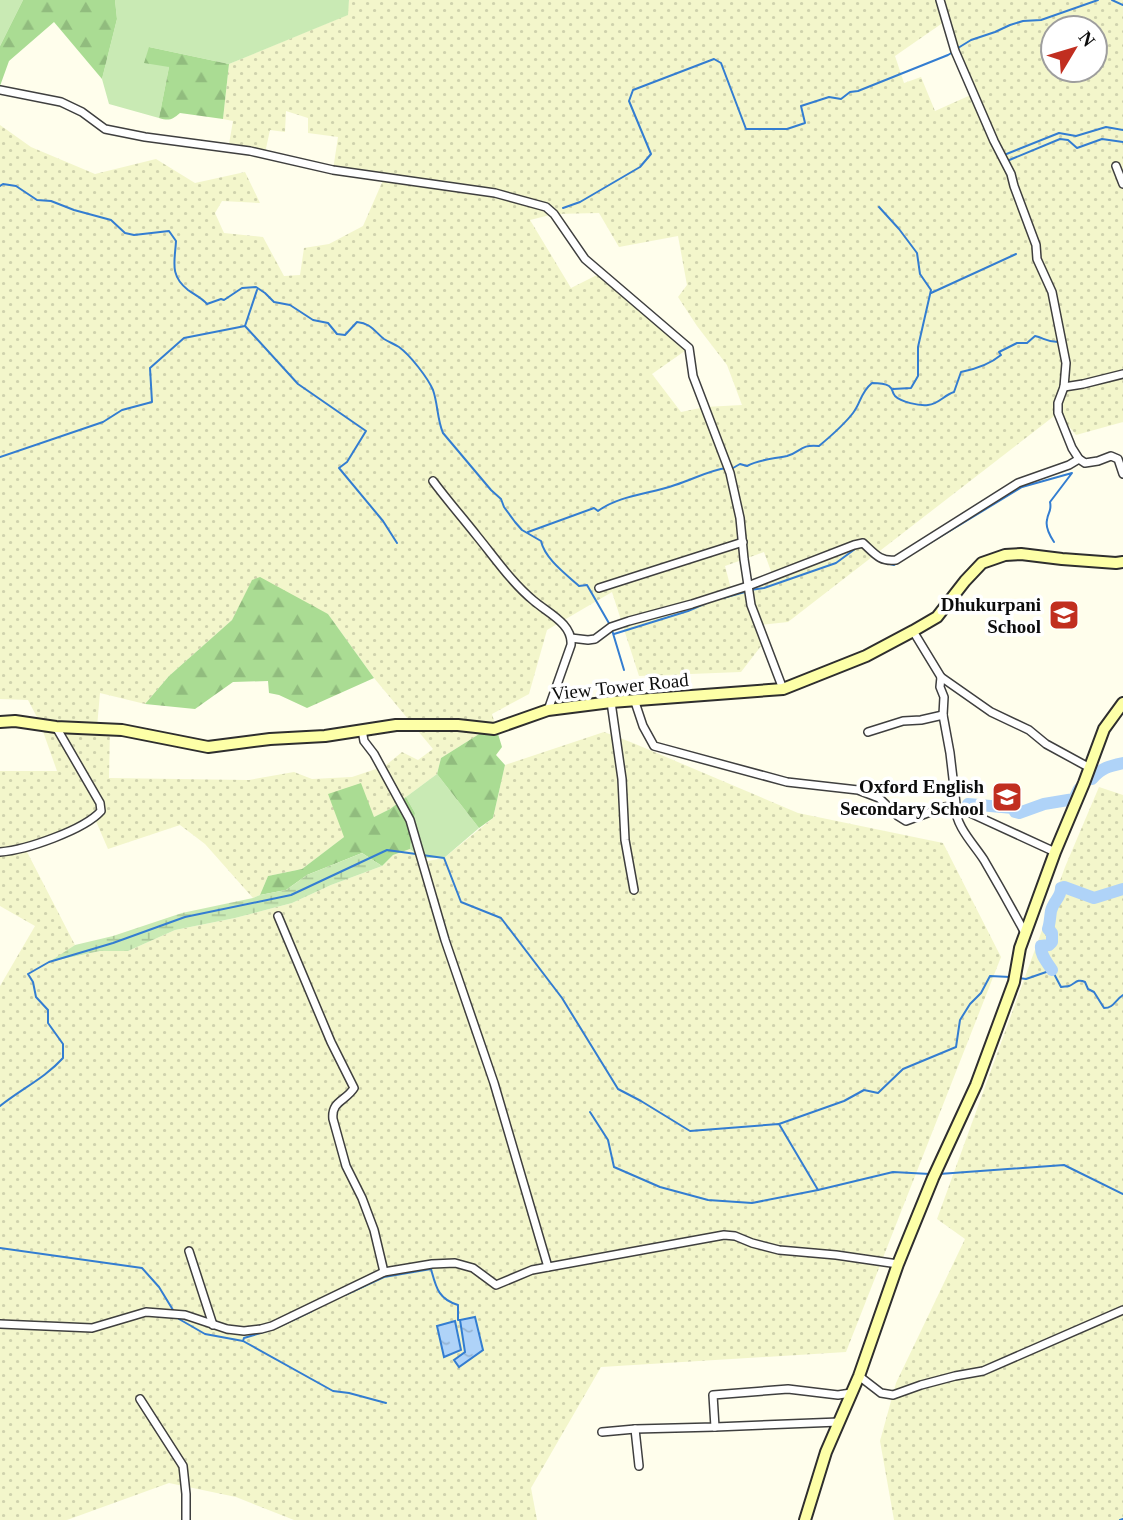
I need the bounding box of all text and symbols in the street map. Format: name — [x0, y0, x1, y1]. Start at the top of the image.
north arrow — [1039, 14, 1109, 84]
text: N — [1075, 27, 1100, 51]
place label: Dhukurpani School — [941, 594, 1041, 637]
school or university icon: Dhukurpani School — [1047, 598, 1081, 632]
street label: View Tower Road — [551, 669, 690, 704]
place label: Oxford English Secondary School — [840, 776, 984, 819]
school or university icon: Oxford English Secondary School — [990, 780, 1024, 814]

